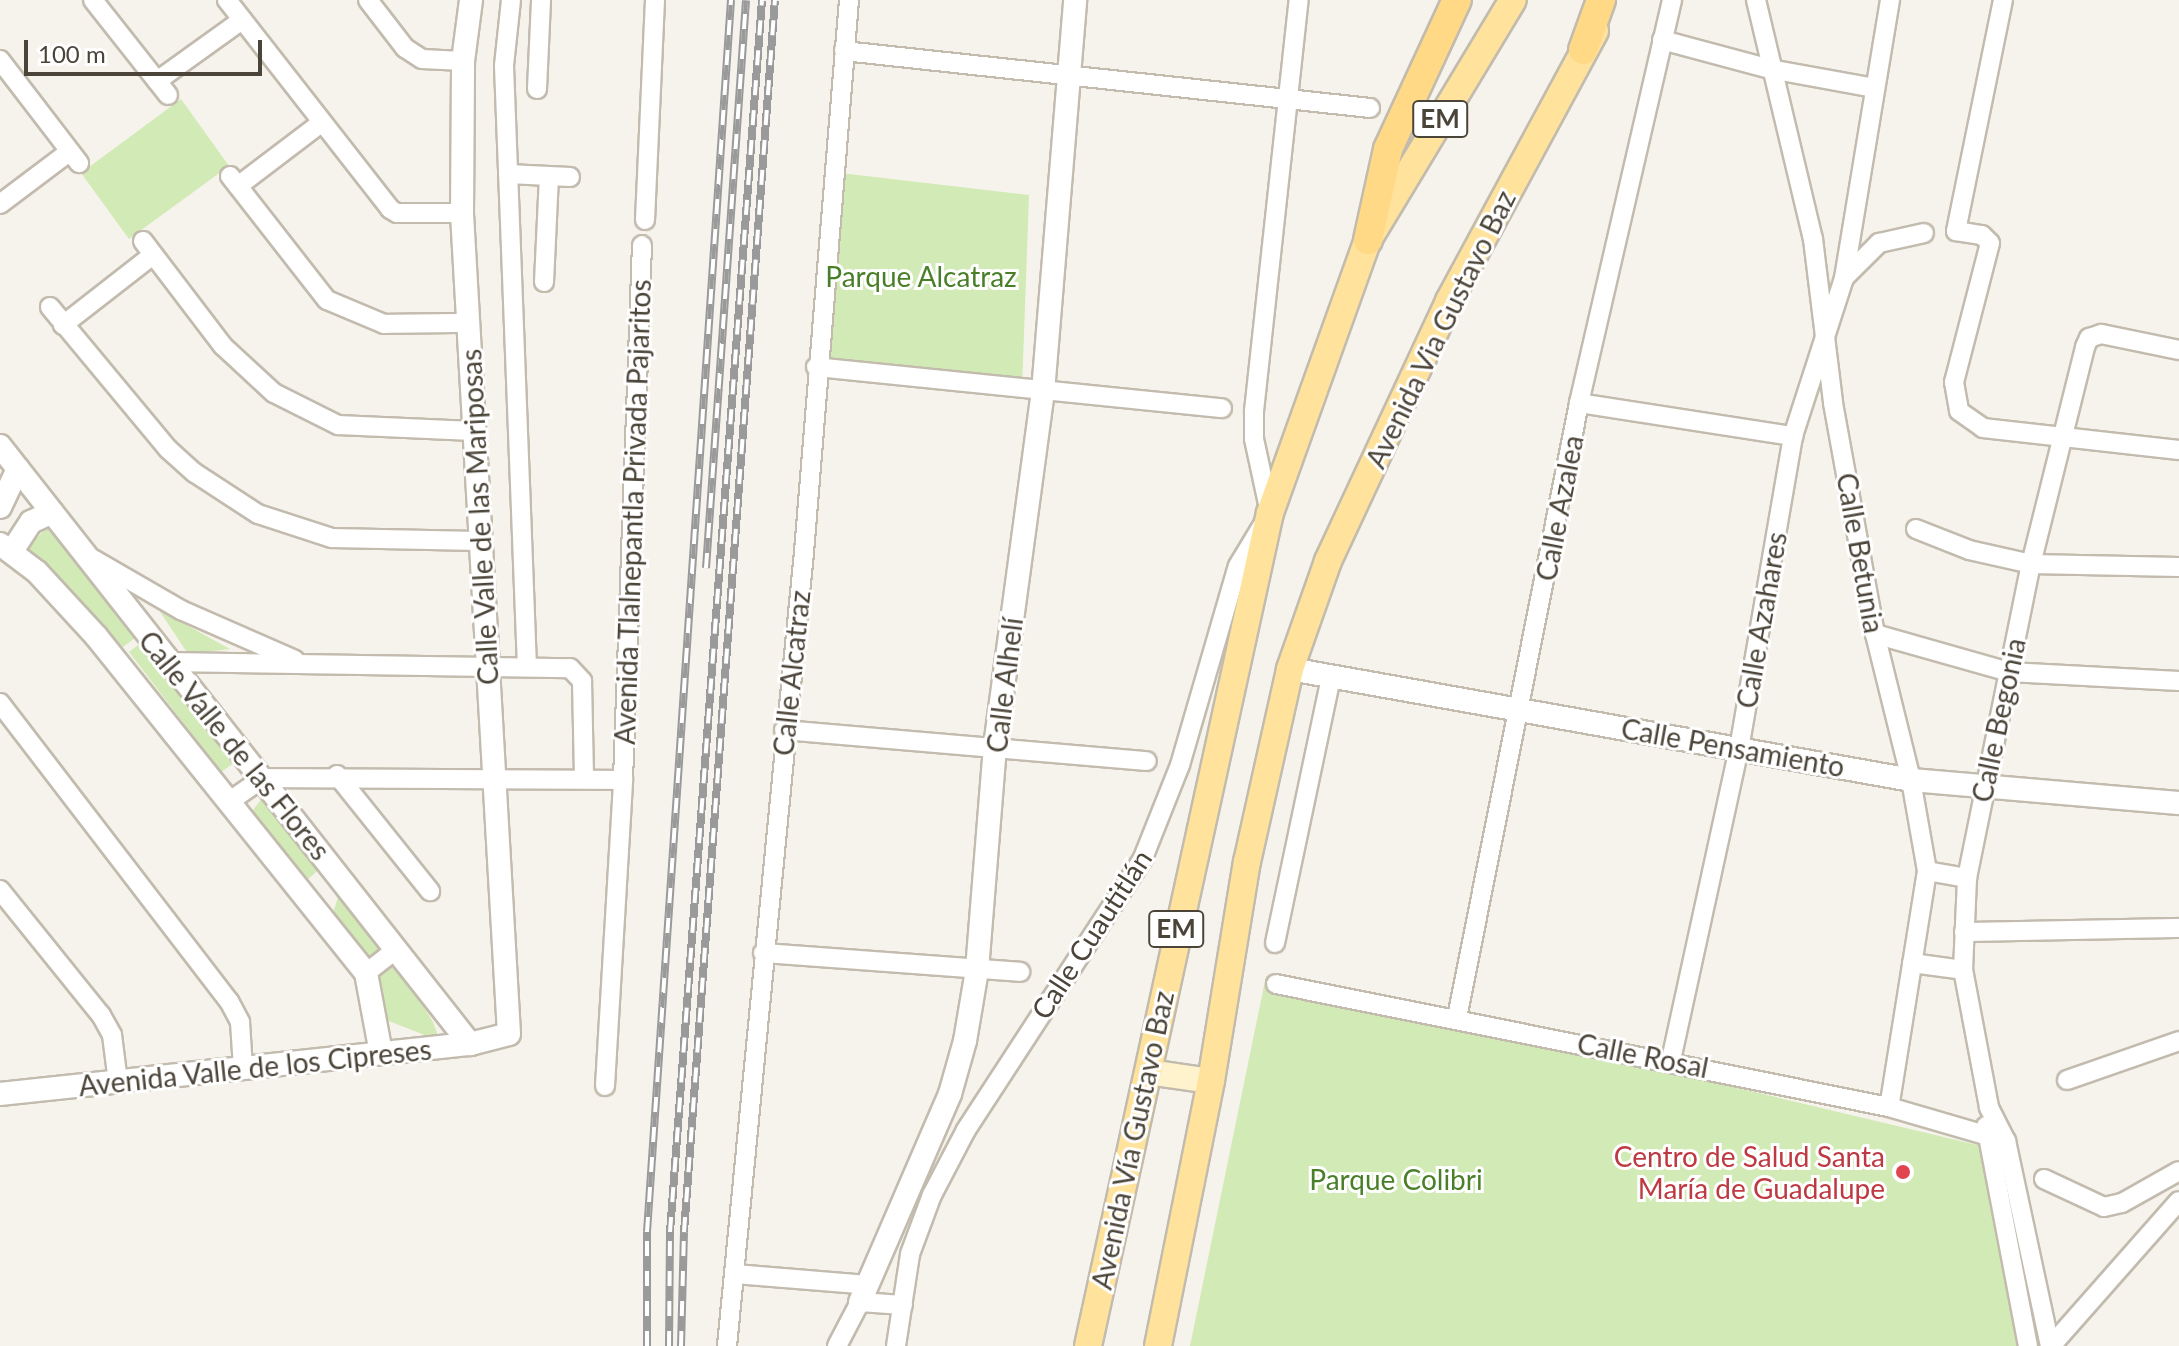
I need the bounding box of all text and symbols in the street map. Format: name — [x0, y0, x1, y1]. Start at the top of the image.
scale bar — [28, 24, 266, 74]
text: 100 m — [38, 39, 106, 68]
road number: EM — [1412, 97, 1468, 141]
street label: Avenida Via Gustavo Baz — [1358, 184, 1522, 474]
park label: Parque Alcatraz — [825, 259, 1017, 293]
street label: Avenida Tlalnepantla Privada Pajaritos — [607, 278, 657, 746]
street label: Calle Valle de las Mariposas — [453, 348, 505, 686]
street label: Calle Azalea — [1528, 432, 1590, 584]
street label: Calle Betunia — [1830, 470, 1892, 636]
street label: Calle Azahares — [1729, 529, 1793, 711]
street label: Calle Alcatraz — [766, 588, 816, 758]
street label: Calle Alhelí — [979, 615, 1029, 755]
street label: Calle Valle de las Flores — [132, 623, 338, 867]
street label: Calle Begonia — [1964, 635, 2032, 805]
street label: Calle Pensamiento — [1619, 711, 1847, 783]
street label: Calle Cuautitlán — [1024, 843, 1158, 1025]
road number: EM — [1148, 907, 1204, 951]
street label: Avenida Vía Gustavo Baz — [1084, 987, 1180, 1293]
street label: Calle Rosal — [1575, 1026, 1711, 1084]
street label: Avenida Valle de los Cipreses — [76, 1032, 434, 1102]
place label: Centro de Salud Santa María de Guadalupe — [1614, 1139, 1885, 1205]
marker: Centro de Salud Santa María de Guadalupe — [1892, 1161, 1914, 1183]
park label: Parque Colibri — [1309, 1162, 1483, 1196]

